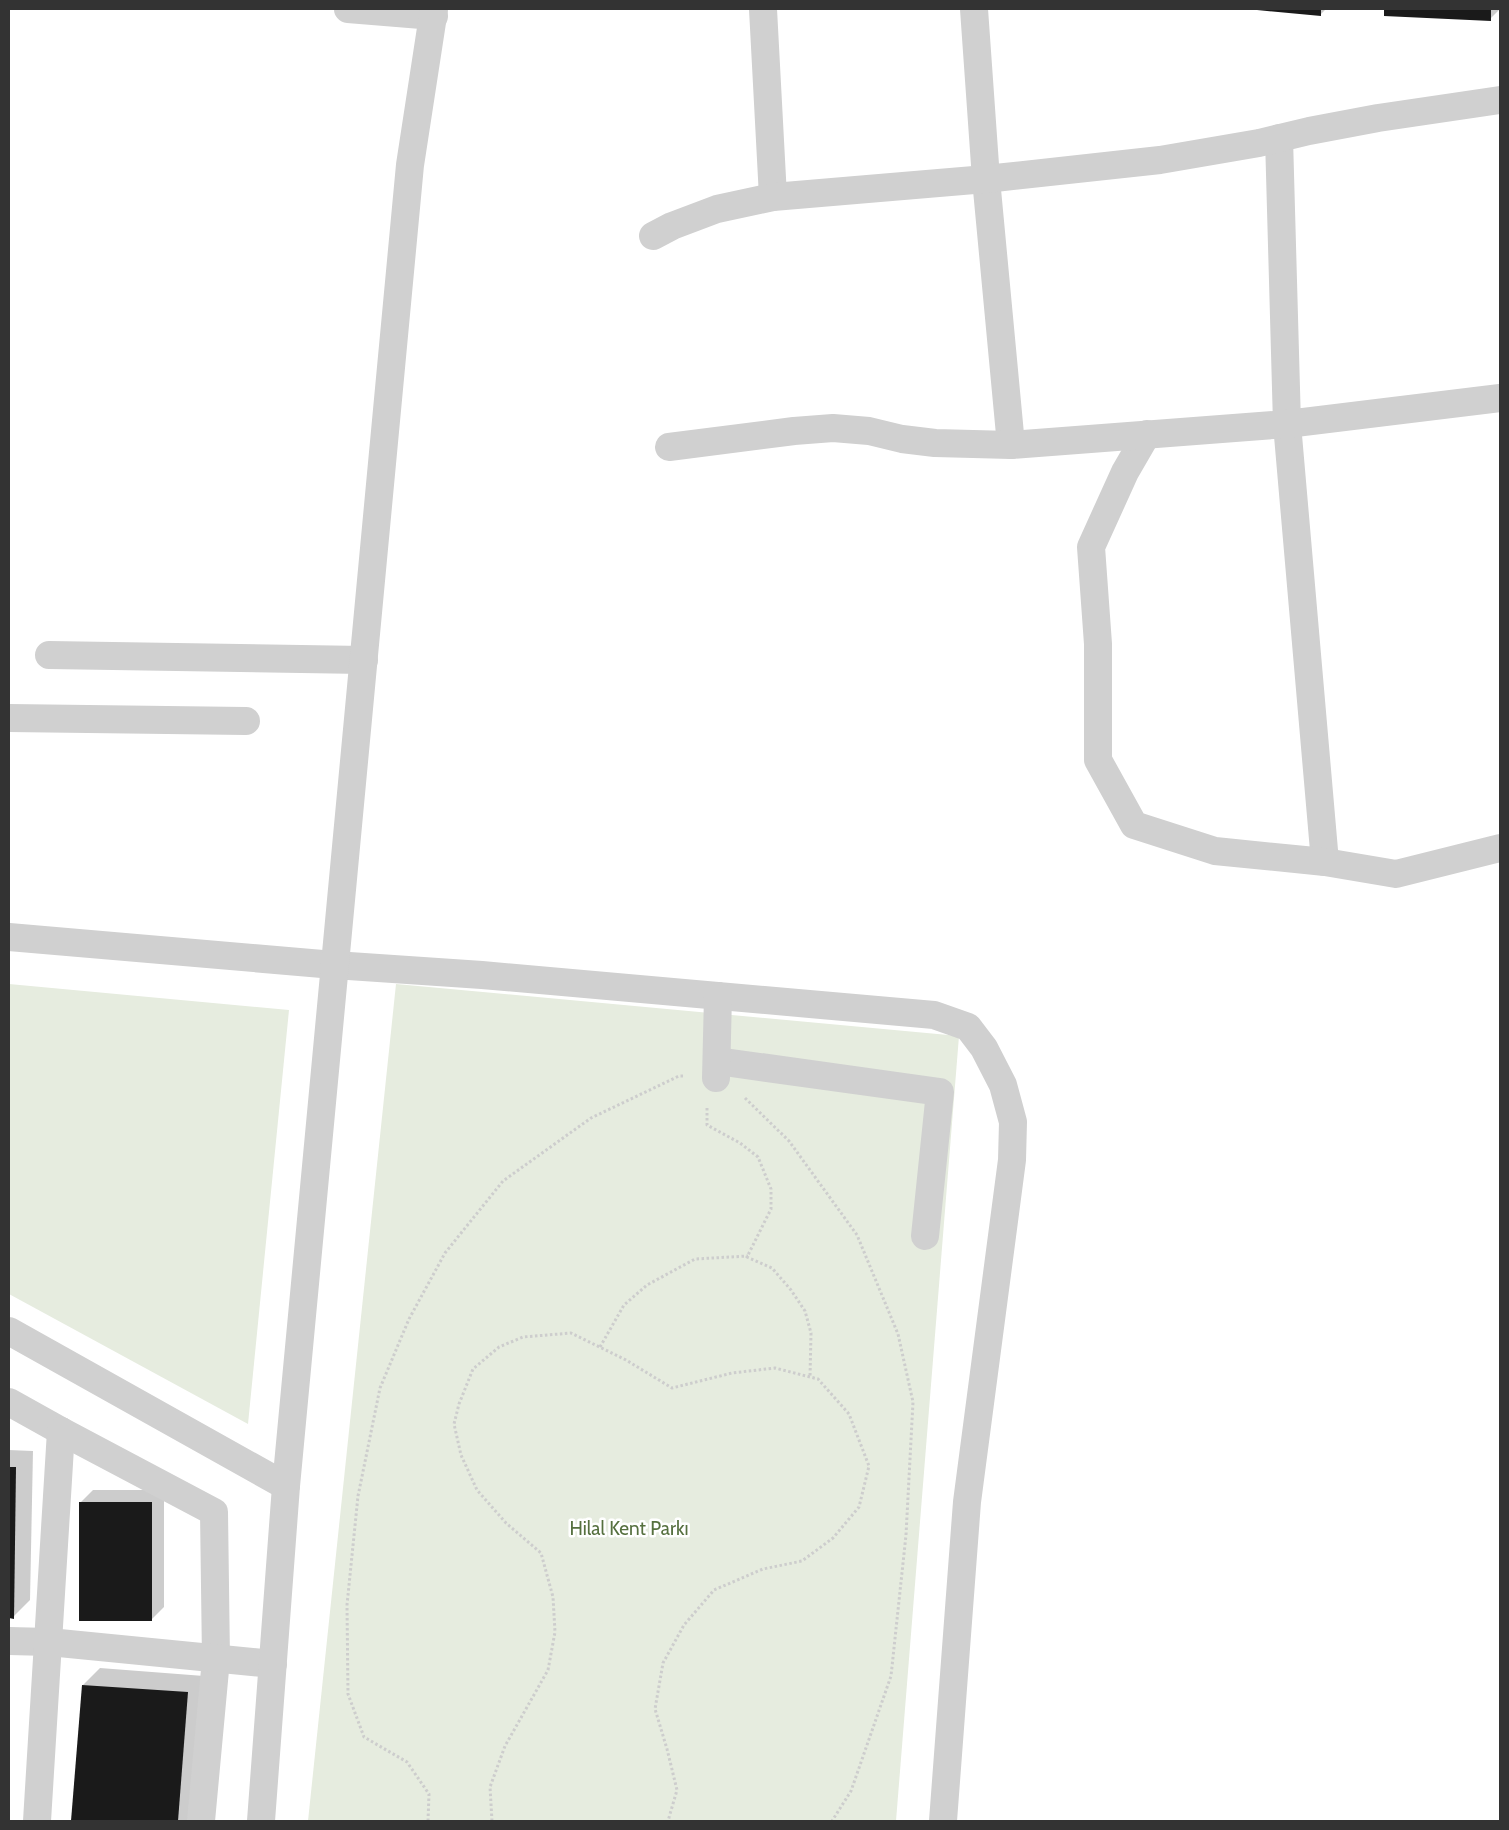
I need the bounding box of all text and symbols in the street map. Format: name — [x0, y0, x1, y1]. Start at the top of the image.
park label: Hilal Kent Parkı — [570, 1517, 688, 1540]

